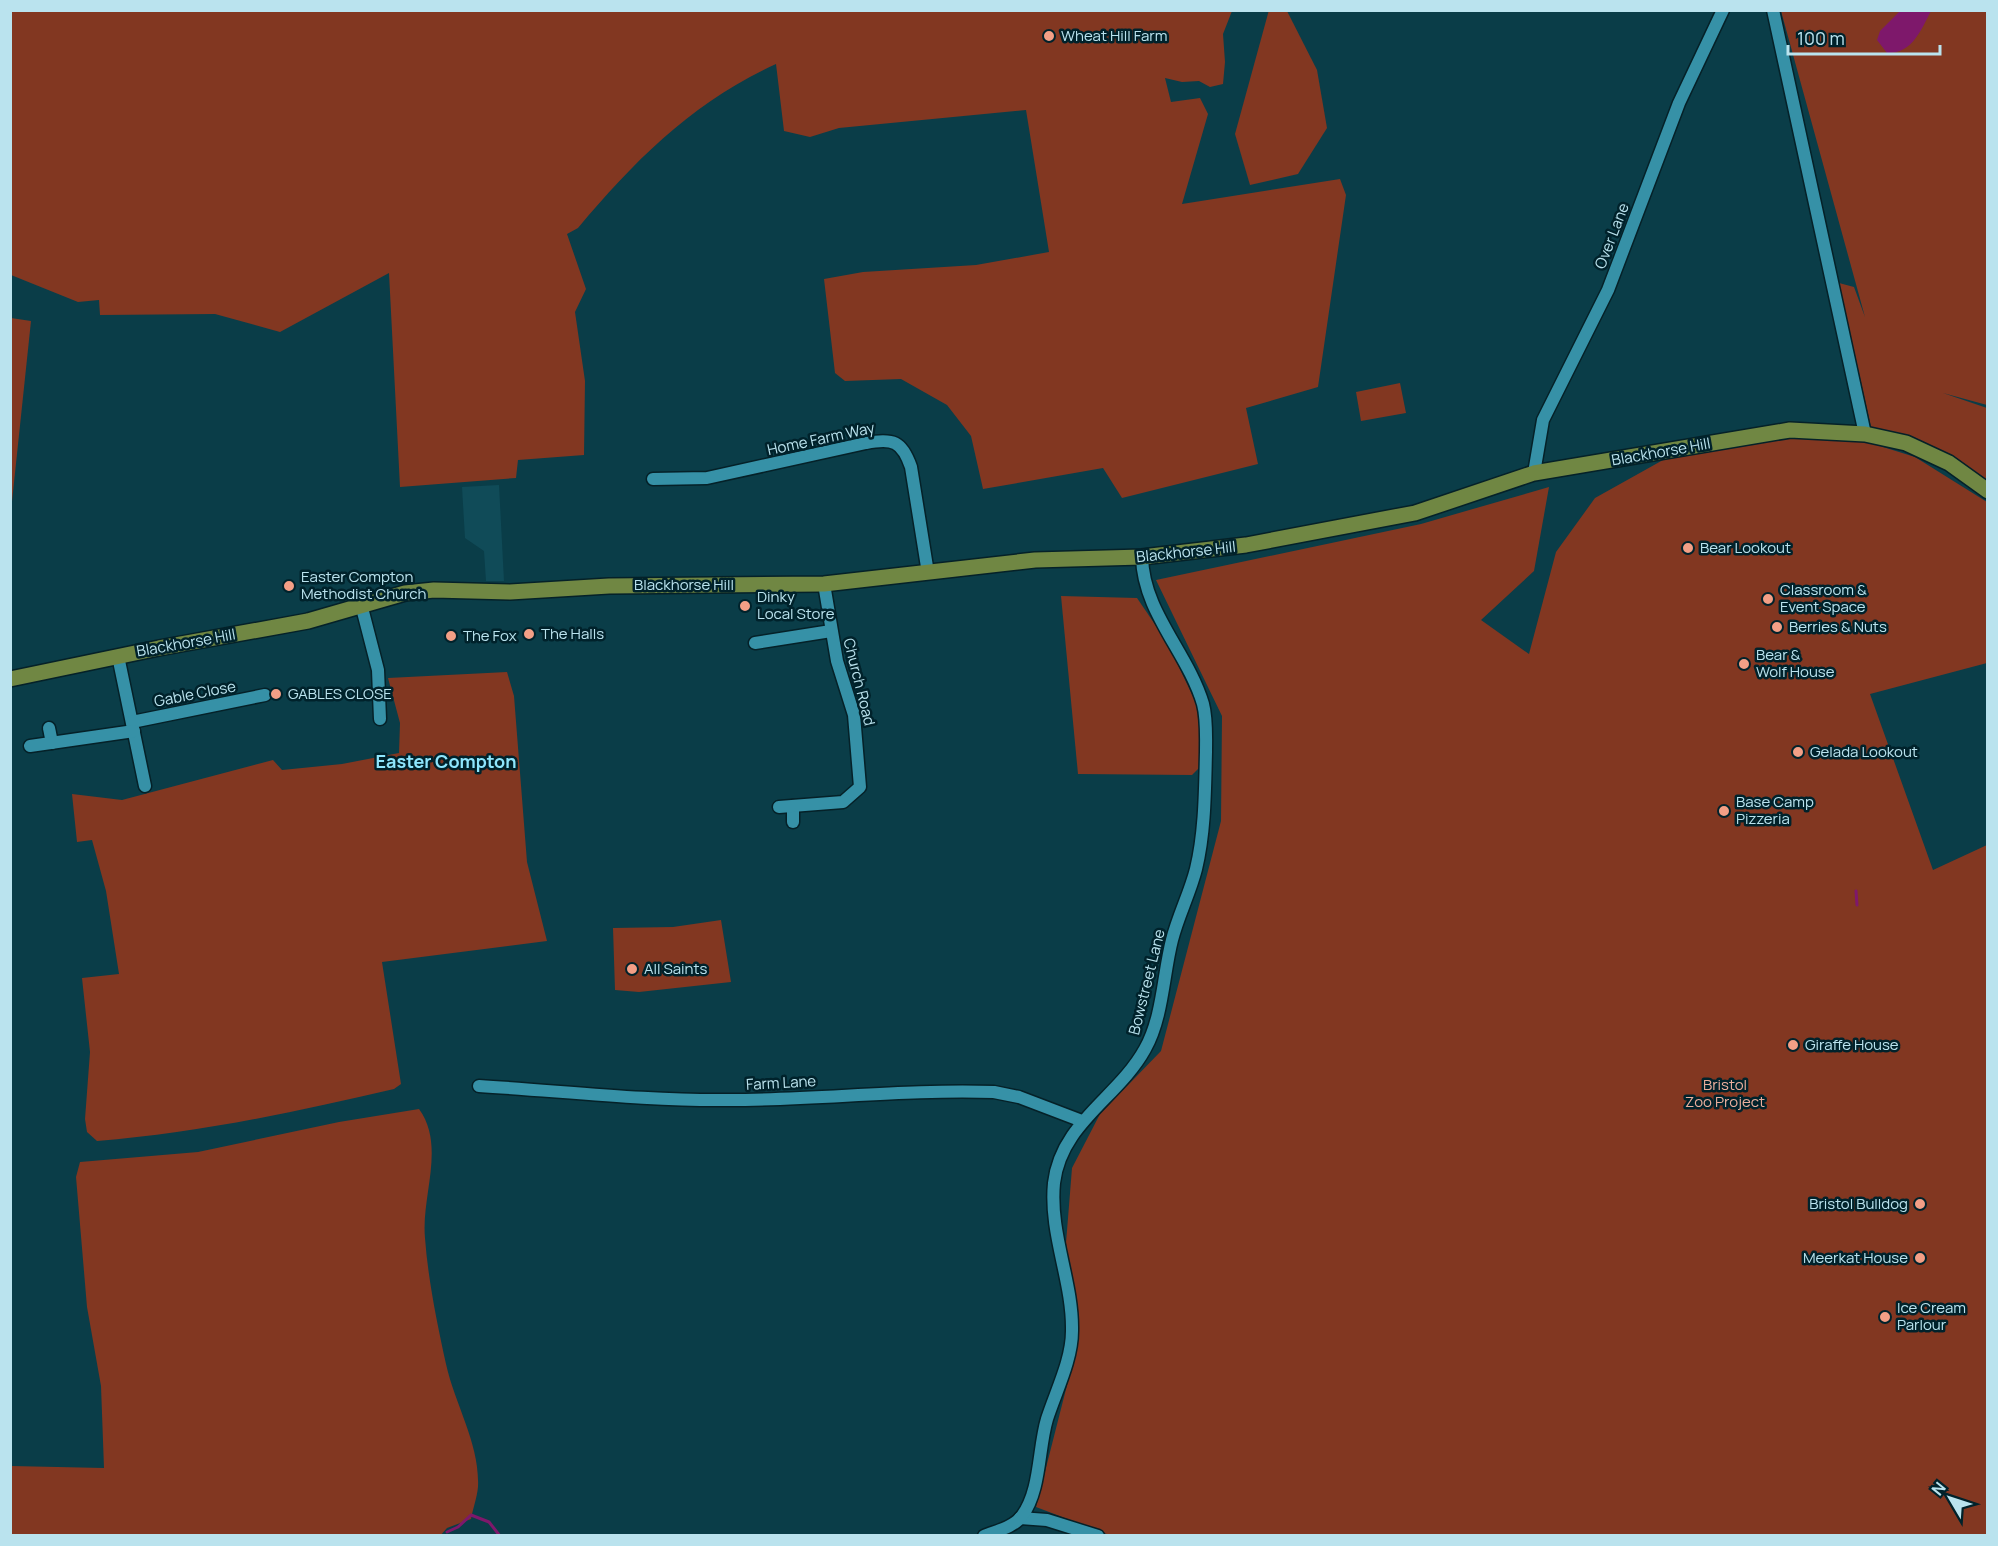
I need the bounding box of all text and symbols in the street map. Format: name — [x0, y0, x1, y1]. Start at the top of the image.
scale bar — [1788, 18, 1940, 56]
place label: Wheat Hill Farm — [1061, 25, 1167, 46]
text: 100 m — [1797, 26, 1845, 50]
marker: Wheat Hill Farm — [1042, 29, 1056, 43]
street label: Over Lane — [1589, 200, 1634, 272]
street label: Home Farm Way — [765, 417, 877, 460]
street label: Blackhorse Hill — [1610, 432, 1712, 471]
street label: Blackhorse Hill — [1135, 536, 1237, 567]
place label: Bear Lookout — [1700, 537, 1791, 558]
marker: Bear Lookout — [1681, 541, 1695, 555]
place label: Easter Compton Methodist Church — [301, 566, 427, 604]
street label: Blackhorse Hill — [634, 574, 734, 595]
marker: Easter Compton Methodist Church — [282, 579, 296, 593]
place label: Classroom & Event Space — [1780, 579, 1867, 617]
place label: Dinky Local Store — [757, 586, 835, 624]
marker: Classroom & Event Space — [1761, 592, 1775, 606]
marker: Dinky Local Store — [738, 599, 752, 613]
place label: Berries & Nuts — [1789, 616, 1887, 637]
marker: Berries & Nuts — [1770, 620, 1784, 634]
street label: Blackhorse Hill — [135, 623, 237, 662]
place label: The Halls — [541, 623, 604, 644]
place label: The Fox — [463, 625, 517, 646]
marker: The Halls — [522, 627, 536, 641]
marker: The Fox — [444, 629, 458, 643]
street label: Church Road — [838, 636, 881, 728]
place label: Bear & Wolf House — [1756, 644, 1835, 682]
marker: Bear & Wolf House — [1737, 657, 1751, 671]
street label: Gable Close — [152, 675, 238, 712]
place label: GABLES CLOSE — [288, 683, 392, 704]
marker: GABLES CLOSE — [269, 687, 283, 701]
place label: Gelada Lookout — [1810, 741, 1918, 762]
marker: Gelada Lookout — [1791, 745, 1805, 759]
district label: Easter Compton — [376, 749, 516, 773]
place label: Base Camp Pizzeria — [1736, 791, 1814, 829]
marker: Base Camp Pizzeria — [1717, 804, 1731, 818]
street label: Bowstreet Lane — [1123, 927, 1170, 1037]
place label: All Saints — [644, 958, 708, 979]
marker: All Saints — [625, 962, 639, 976]
place label: Giraffe House — [1805, 1034, 1899, 1055]
marker: Giraffe House — [1786, 1038, 1800, 1052]
street label: Farm Lane — [745, 1070, 817, 1095]
park label: Bristol Zoo Project — [1685, 1074, 1765, 1112]
place label: Bristol Bulldog — [1809, 1193, 1908, 1214]
marker: Bristol Bulldog — [1913, 1197, 1927, 1211]
place label: Meerkat House — [1803, 1247, 1908, 1268]
marker: Meerkat House — [1913, 1251, 1927, 1265]
place label: Ice Cream Parlour — [1897, 1297, 1966, 1335]
marker: Ice Cream Parlour — [1878, 1310, 1892, 1324]
north arrow — [1920, 1468, 1980, 1528]
text: N — [1926, 1477, 1951, 1500]

